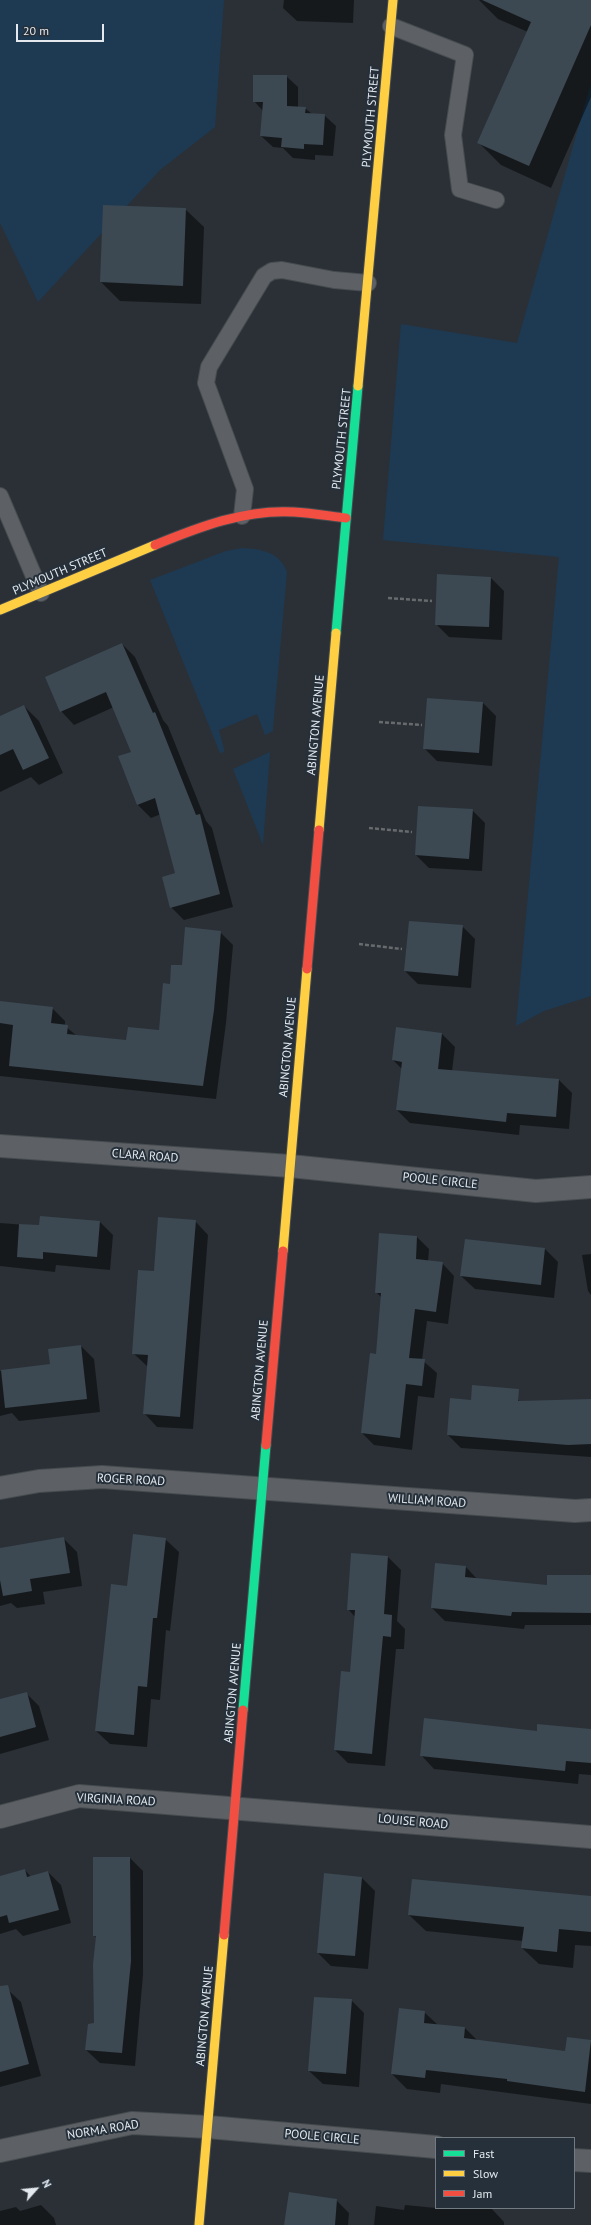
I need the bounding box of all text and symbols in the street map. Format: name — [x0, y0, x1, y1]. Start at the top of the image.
scale bar — [18, 16, 106, 42]
text: 20 m — [23, 23, 49, 38]
street label: PLYMOUTH STREET — [359, 66, 383, 168]
street label: PLYMOUTH STREET — [330, 388, 354, 490]
street label: PLYMOUTH STREET — [10, 546, 110, 598]
street label: ABINGTON AVENUE — [304, 674, 328, 776]
street label: ABINGTON AVENUE — [276, 996, 300, 1098]
street label: CLARA ROAD — [111, 1146, 179, 1166]
street label: POOLE CIRCLE — [402, 1170, 478, 1192]
street label: ABINGTON AVENUE — [248, 1319, 272, 1421]
street label: ROGER ROAD — [97, 1471, 165, 1489]
street label: WILLIAM ROAD — [387, 1491, 467, 1511]
street label: ABINGTON AVENUE — [221, 1642, 245, 1744]
street label: VIRGINIA ROAD — [76, 1791, 156, 1809]
street label: LOUISE ROAD — [377, 1812, 449, 1832]
street label: ABINGTON AVENUE — [193, 1965, 217, 2067]
street label: NORMA ROAD — [66, 2117, 140, 2143]
street label: POOLE CIRCLE — [284, 2127, 360, 2147]
legend — [435, 2137, 575, 2209]
text: Fast — [473, 2146, 494, 2161]
text: Slow — [473, 2166, 498, 2181]
north arrow — [16, 2169, 56, 2209]
text: N — [39, 2177, 55, 2190]
text: Jam — [473, 2186, 492, 2201]

